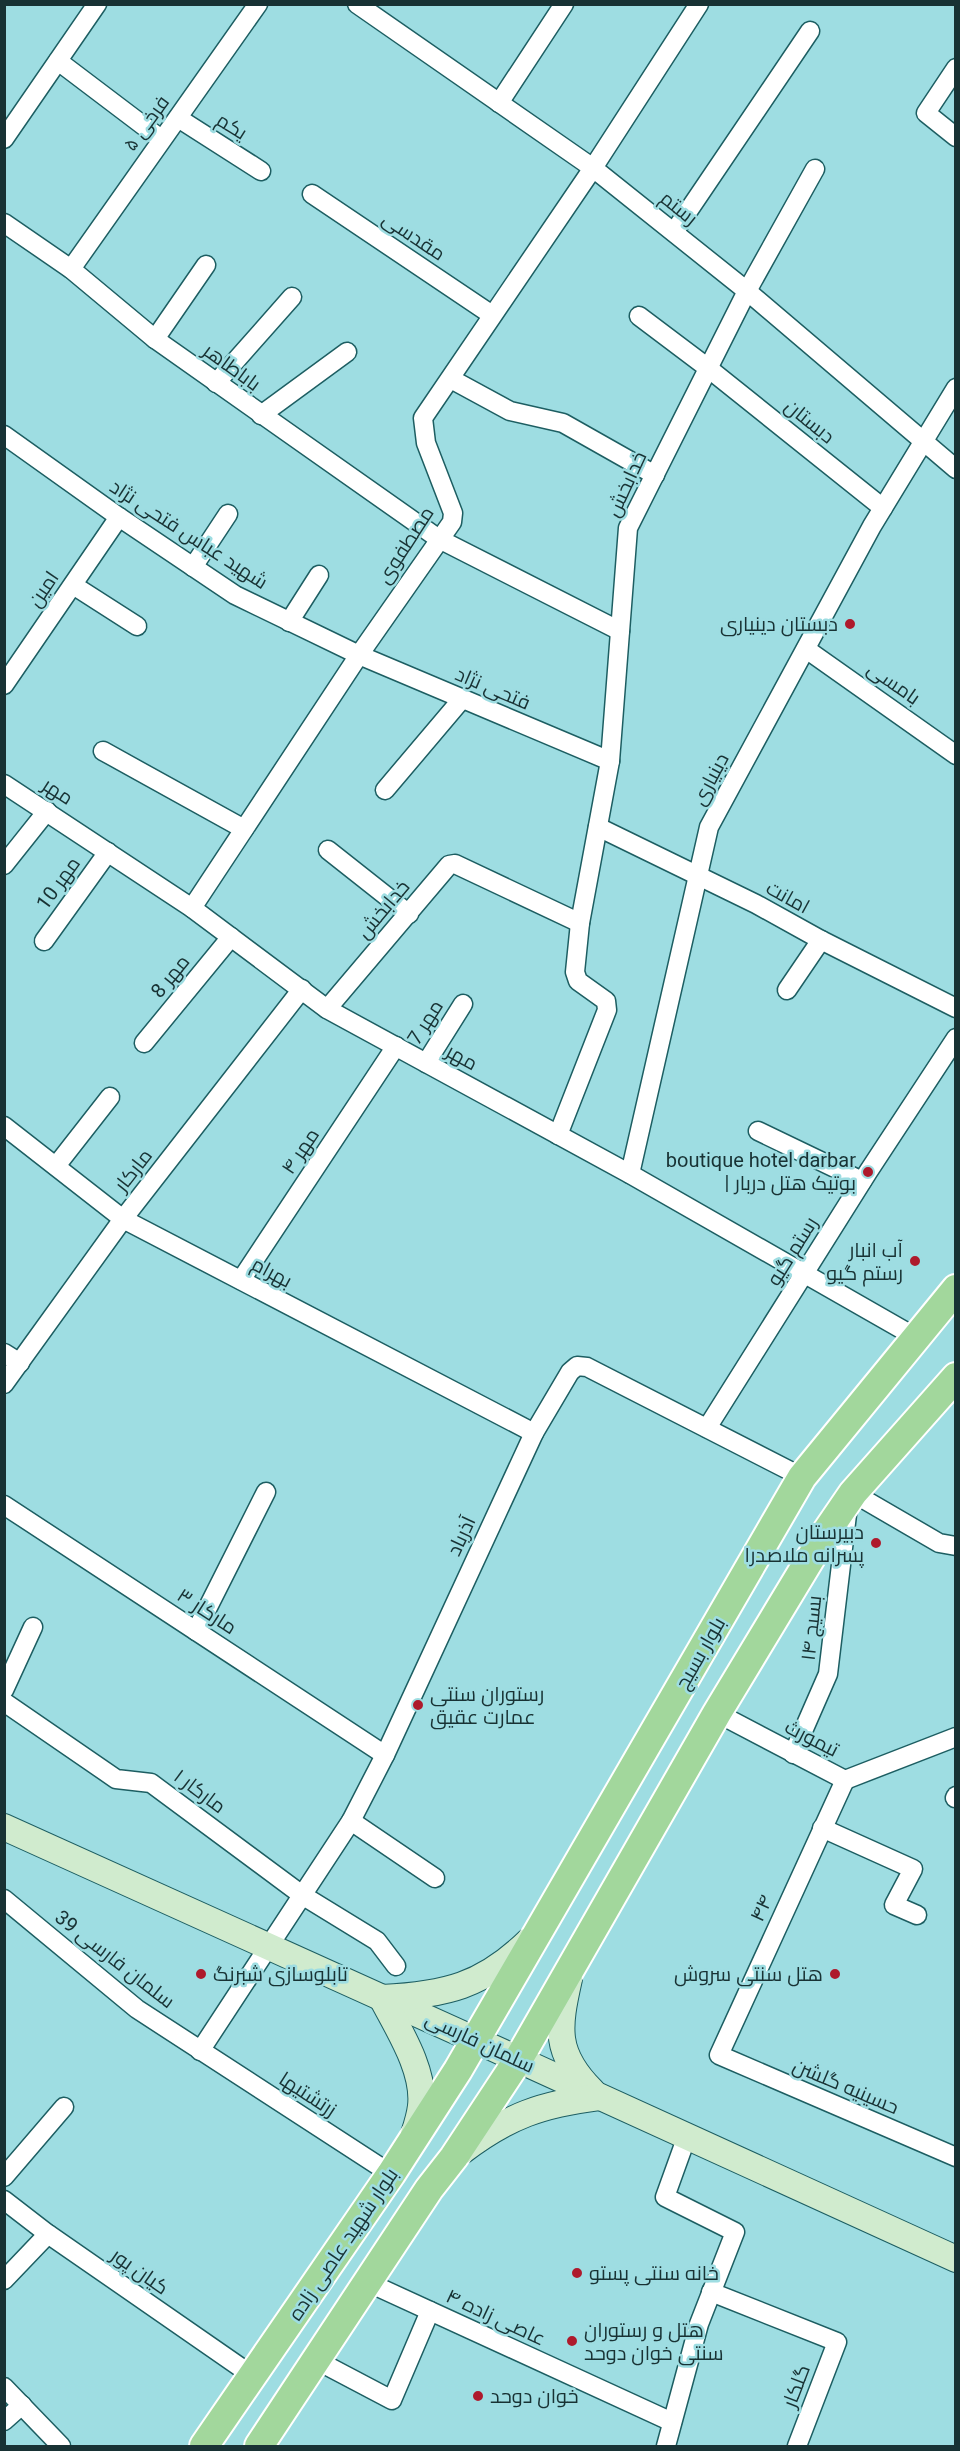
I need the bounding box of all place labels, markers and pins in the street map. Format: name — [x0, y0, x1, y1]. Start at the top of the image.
place label: دبستان دینیاری — [720, 612, 838, 637]
marker: دبستان دینیاری — [843, 617, 857, 631]
place label: boutique hotel darbar | بوتیک هتل دربار — [666, 1148, 856, 1196]
marker: boutique hotel darbar | بوتیک هتل دربار — [861, 1165, 875, 1179]
place label: آب انبار رستم گیو — [826, 1238, 904, 1287]
marker: آب انبار رستم گیو — [908, 1254, 922, 1268]
place label: دبیرستان پسرانه ملاصدرا — [745, 1520, 865, 1568]
marker: دبیرستان پسرانه ملاصدرا — [869, 1536, 883, 1550]
place label: رستوران سنتی عمارت عقیق — [430, 1682, 544, 1730]
marker: رستوران سنتی عمارت عقیق — [411, 1698, 425, 1712]
place label: تابلوسازی شبرنگ — [213, 1962, 349, 1987]
place label: هتل سنتی سروش — [674, 1962, 823, 1987]
marker: تابلوسازی شبرنگ — [194, 1967, 208, 1981]
marker: هتل سنتی سروش — [828, 1967, 842, 1981]
place label: خانه سنتی پستو — [589, 2261, 719, 2286]
marker: خانه سنتی پستو — [570, 2266, 584, 2280]
place label: هتل و رستوران سنتی خوان دوحد — [584, 2318, 724, 2366]
marker: هتل و رستوران سنتی خوان دوحد — [565, 2334, 579, 2348]
place label: خوان دوحد — [490, 2384, 579, 2409]
marker: خوان دوحد — [471, 2389, 485, 2403]

